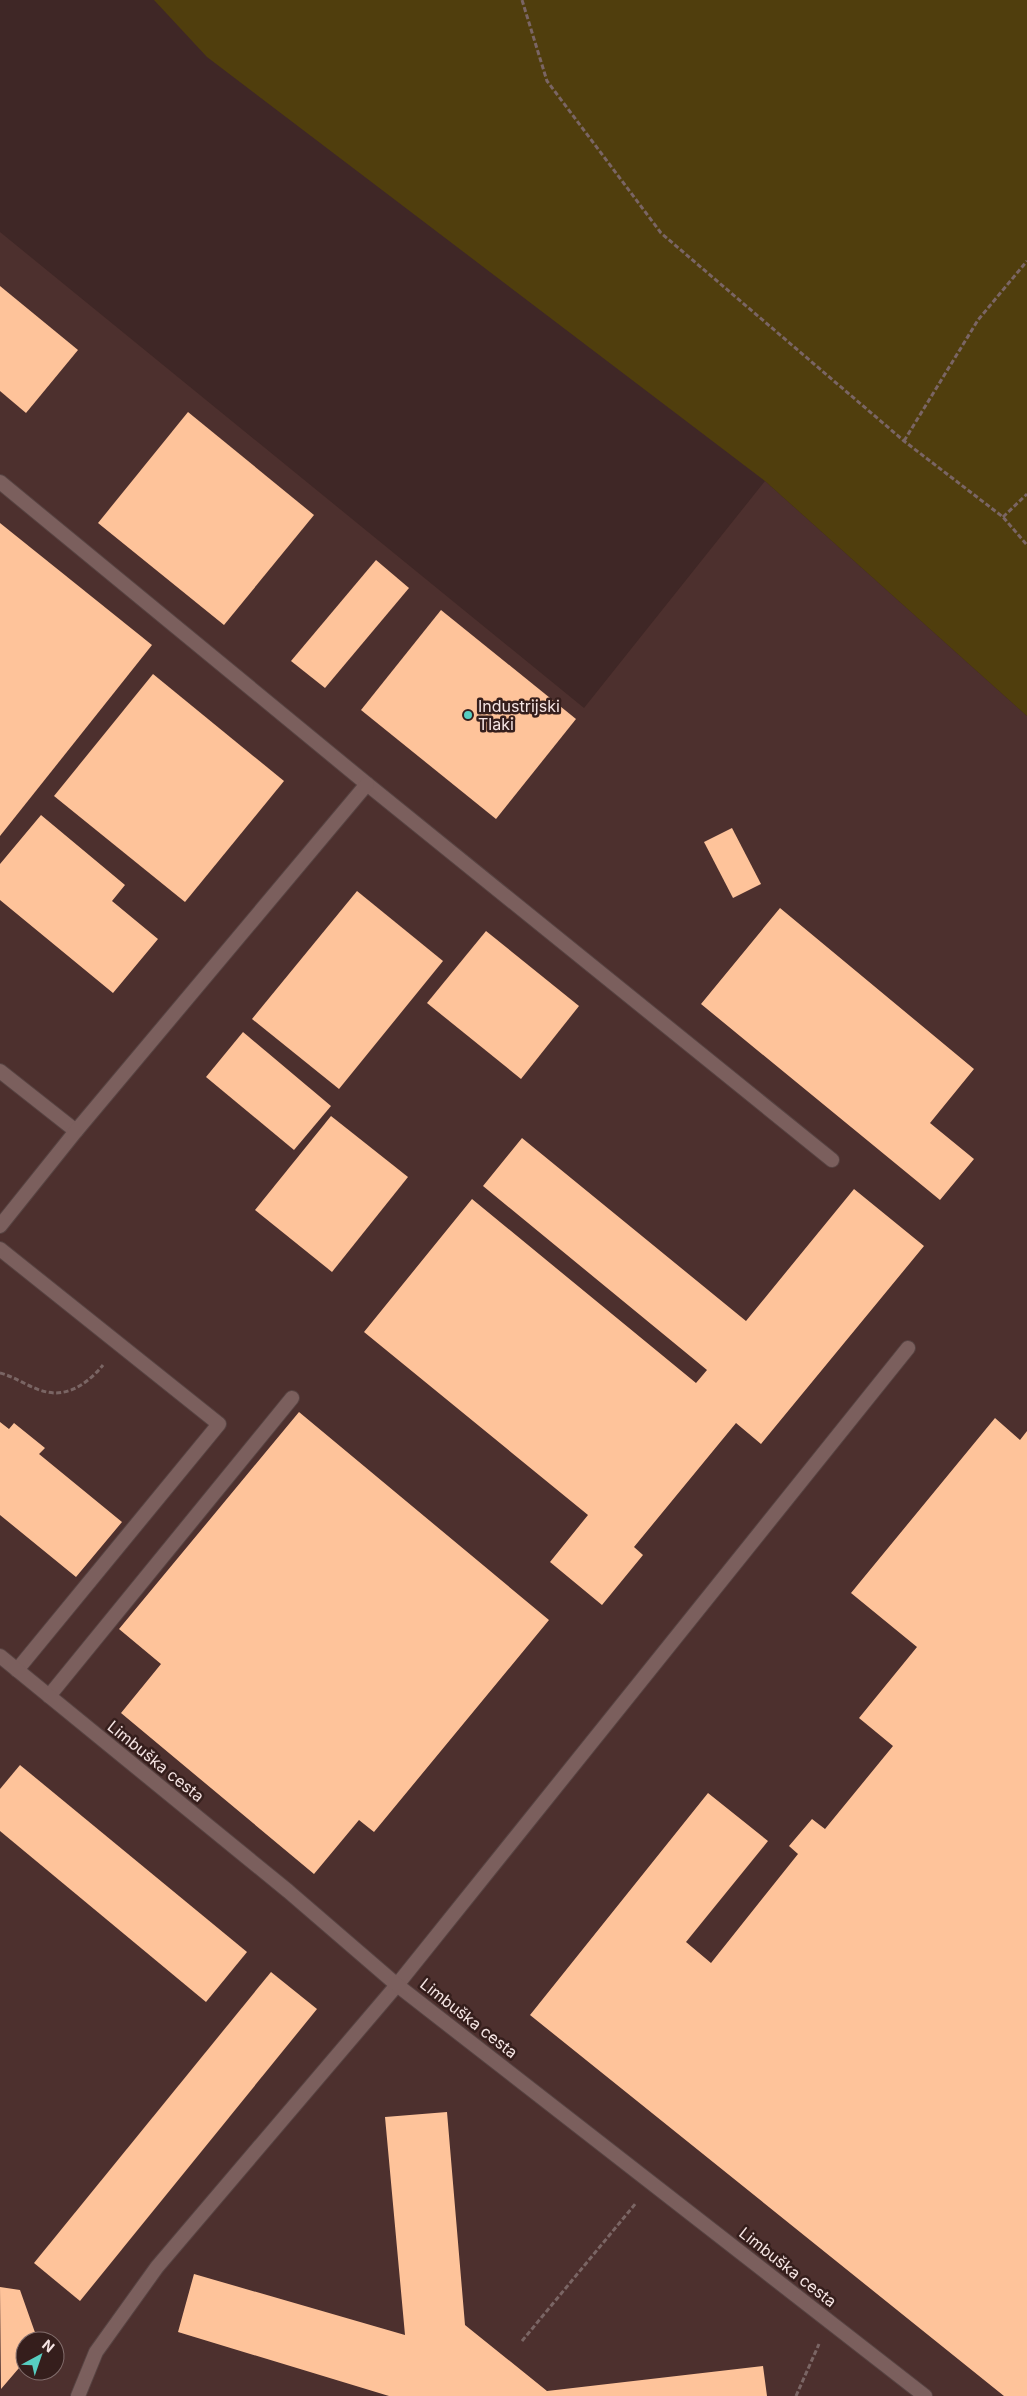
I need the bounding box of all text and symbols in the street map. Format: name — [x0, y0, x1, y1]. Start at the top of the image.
place label: Industrijski Tlaki — [478, 696, 560, 734]
marker: Industrijski Tlaki — [462, 709, 474, 721]
street label: Limbuška cesta — [104, 1716, 208, 1806]
street label: Limbuška cesta — [416, 1974, 522, 2062]
street label: Limbuška cesta — [735, 2223, 841, 2311]
north arrow — [15, 2331, 65, 2381]
text: N — [39, 2336, 58, 2356]

